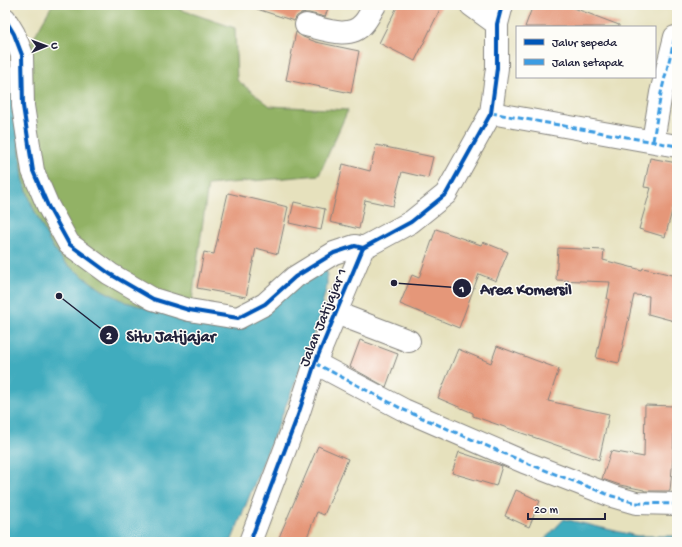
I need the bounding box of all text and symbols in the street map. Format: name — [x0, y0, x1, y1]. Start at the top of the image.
north arrow — [26, 26, 66, 66]
legend — [516, 26, 656, 78]
text: Jalur sepeda — [552, 37, 617, 51]
text: U — [48, 43, 60, 50]
text: Jalan setapak — [552, 57, 625, 71]
street label: Jalan Jatijajar 1 — [296, 266, 352, 370]
callout: Area Komersil — [452, 274, 579, 302]
text: Area Komersil — [479, 282, 572, 301]
text: 1 — [459, 283, 465, 297]
callout: Situ Jatijajar — [99, 321, 224, 349]
text: Situ Jatijajar — [127, 329, 218, 348]
text: 2 — [106, 330, 112, 344]
scale bar — [528, 495, 605, 521]
text: 20 m — [534, 504, 559, 518]

